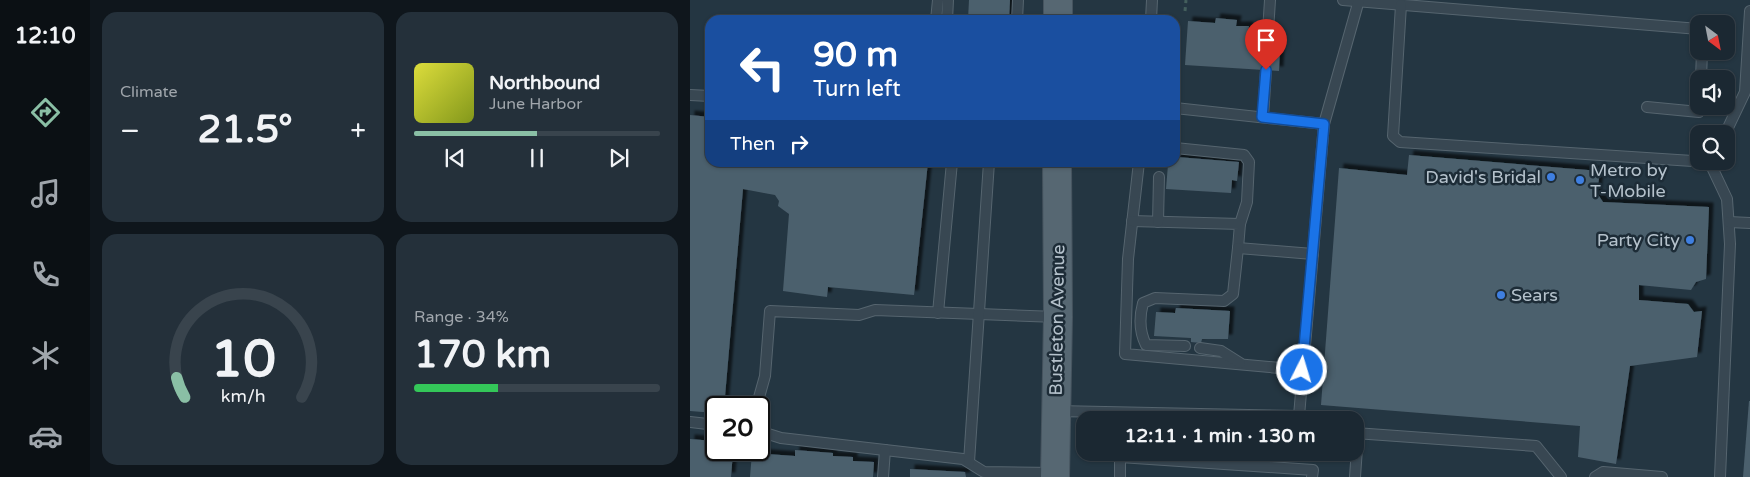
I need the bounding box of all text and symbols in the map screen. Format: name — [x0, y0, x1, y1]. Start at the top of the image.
north arrow — [1690, 15, 1735, 60]
map controls — [1690, 15, 1735, 170]
pin — [1245, 19, 1287, 70]
text: 12:10 — [15, 23, 75, 49]
icon: arrive — [1252, 26, 1280, 54]
text: 90 m — [813, 34, 898, 76]
icon: left — [730, 35, 795, 100]
button: sound — [1690, 70, 1735, 115]
text: Northbound — [489, 72, 600, 94]
text: Turn left — [813, 76, 901, 102]
text: Climate — [120, 82, 178, 102]
text: June Harbor — [489, 94, 582, 114]
icon: directions — [28, 95, 63, 130]
text: 21.5° — [198, 107, 293, 153]
text: − — [120, 114, 140, 148]
text: + — [350, 114, 366, 148]
button: search — [1690, 125, 1735, 170]
icon: right — [785, 130, 813, 158]
text: Then — [730, 133, 775, 155]
icon: previous — [441, 144, 469, 172]
icon: pause — [523, 144, 551, 172]
icon: next — [605, 144, 633, 172]
place label: Metro by T-Mobile — [1590, 159, 1668, 202]
place label: David's Bridal — [1425, 166, 1541, 188]
marker: David's Bridal — [1545, 171, 1557, 183]
marker: Metro by T-Mobile — [1574, 174, 1586, 186]
icon: music — [28, 176, 63, 211]
place label: Party City — [1597, 229, 1680, 251]
marker: Party City — [1684, 234, 1696, 246]
street label: Bustleton Avenue — [1045, 244, 1069, 396]
icon: phone — [28, 257, 63, 292]
place label: Sears — [1511, 284, 1558, 306]
marker: Sears — [1495, 289, 1507, 301]
text: Range · 34% — [414, 307, 509, 327]
text: 10 — [210, 328, 276, 391]
text: 170 km — [414, 332, 551, 378]
icon: climate — [28, 338, 63, 373]
position arrow — [1275, 343, 1327, 395]
text: km/h — [221, 386, 265, 407]
speed limit sign: 20 — [705, 396, 770, 461]
icon: car — [28, 419, 63, 454]
text: 12:11 · 1 min · 130 m — [1124, 425, 1316, 447]

